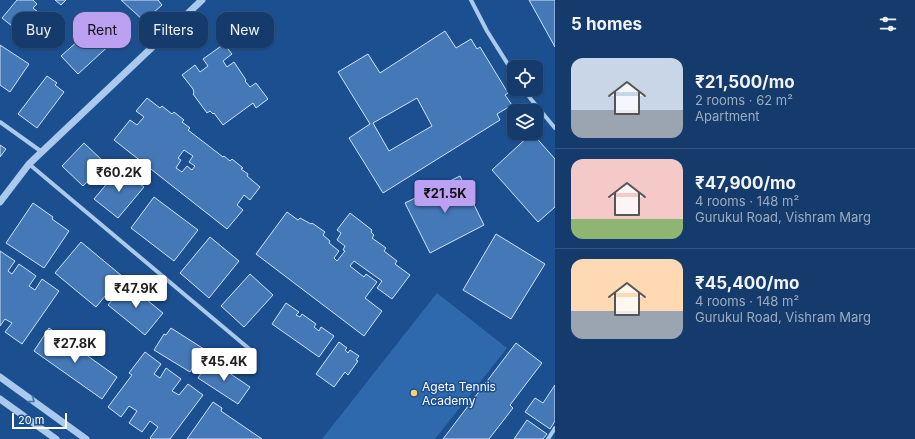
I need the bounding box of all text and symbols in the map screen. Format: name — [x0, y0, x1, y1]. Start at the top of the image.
chip: Buy — [12, 12, 65, 48]
chip: Rent — [73, 12, 131, 48]
chip: Filters — [139, 12, 208, 48]
chip: New — [216, 12, 274, 48]
icon: filters — [877, 13, 899, 35]
text: 5 homes — [571, 14, 642, 34]
map controls — [507, 60, 543, 140]
button: locate — [507, 60, 543, 96]
text: ₹21,500/mo — [695, 72, 795, 92]
icon: home — [603, 74, 651, 122]
text: 2 rooms · 62 m² — [695, 92, 793, 108]
button: layers — [507, 104, 543, 140]
text: Apartment — [695, 108, 760, 124]
pin: ₹60.2K — [86, 159, 152, 193]
text: ₹60.2K — [96, 164, 142, 180]
text: ₹47,900/mo — [695, 173, 796, 193]
icon: home — [603, 175, 651, 223]
pin: ₹21.5K — [412, 180, 478, 214]
text: ₹21.5K — [423, 185, 467, 201]
text: 4 rooms · 148 m² — [695, 193, 799, 209]
text: Gurukul Road, Vishram Marg — [695, 209, 871, 225]
text: ₹45,400/mo — [695, 273, 799, 293]
pin: ₹47.9K — [103, 275, 169, 309]
icon: home — [603, 275, 651, 323]
text: ₹47.9K — [114, 280, 158, 296]
text: 4 rooms · 148 m² — [695, 293, 799, 309]
text: Gurukul Road, Vishram Marg — [695, 309, 871, 325]
pin: ₹27.8K — [42, 330, 108, 364]
text: ₹27.8K — [53, 335, 97, 351]
pin: ₹45.4K — [191, 348, 257, 382]
text: ₹45.4K — [201, 353, 247, 369]
place label: Ageta Tennis Academy — [422, 379, 496, 408]
marker: Ageta Tennis Academy — [409, 388, 419, 398]
one-way arrow — [27, 395, 34, 402]
scale bar — [12, 411, 67, 430]
text: 20 m — [18, 413, 44, 427]

